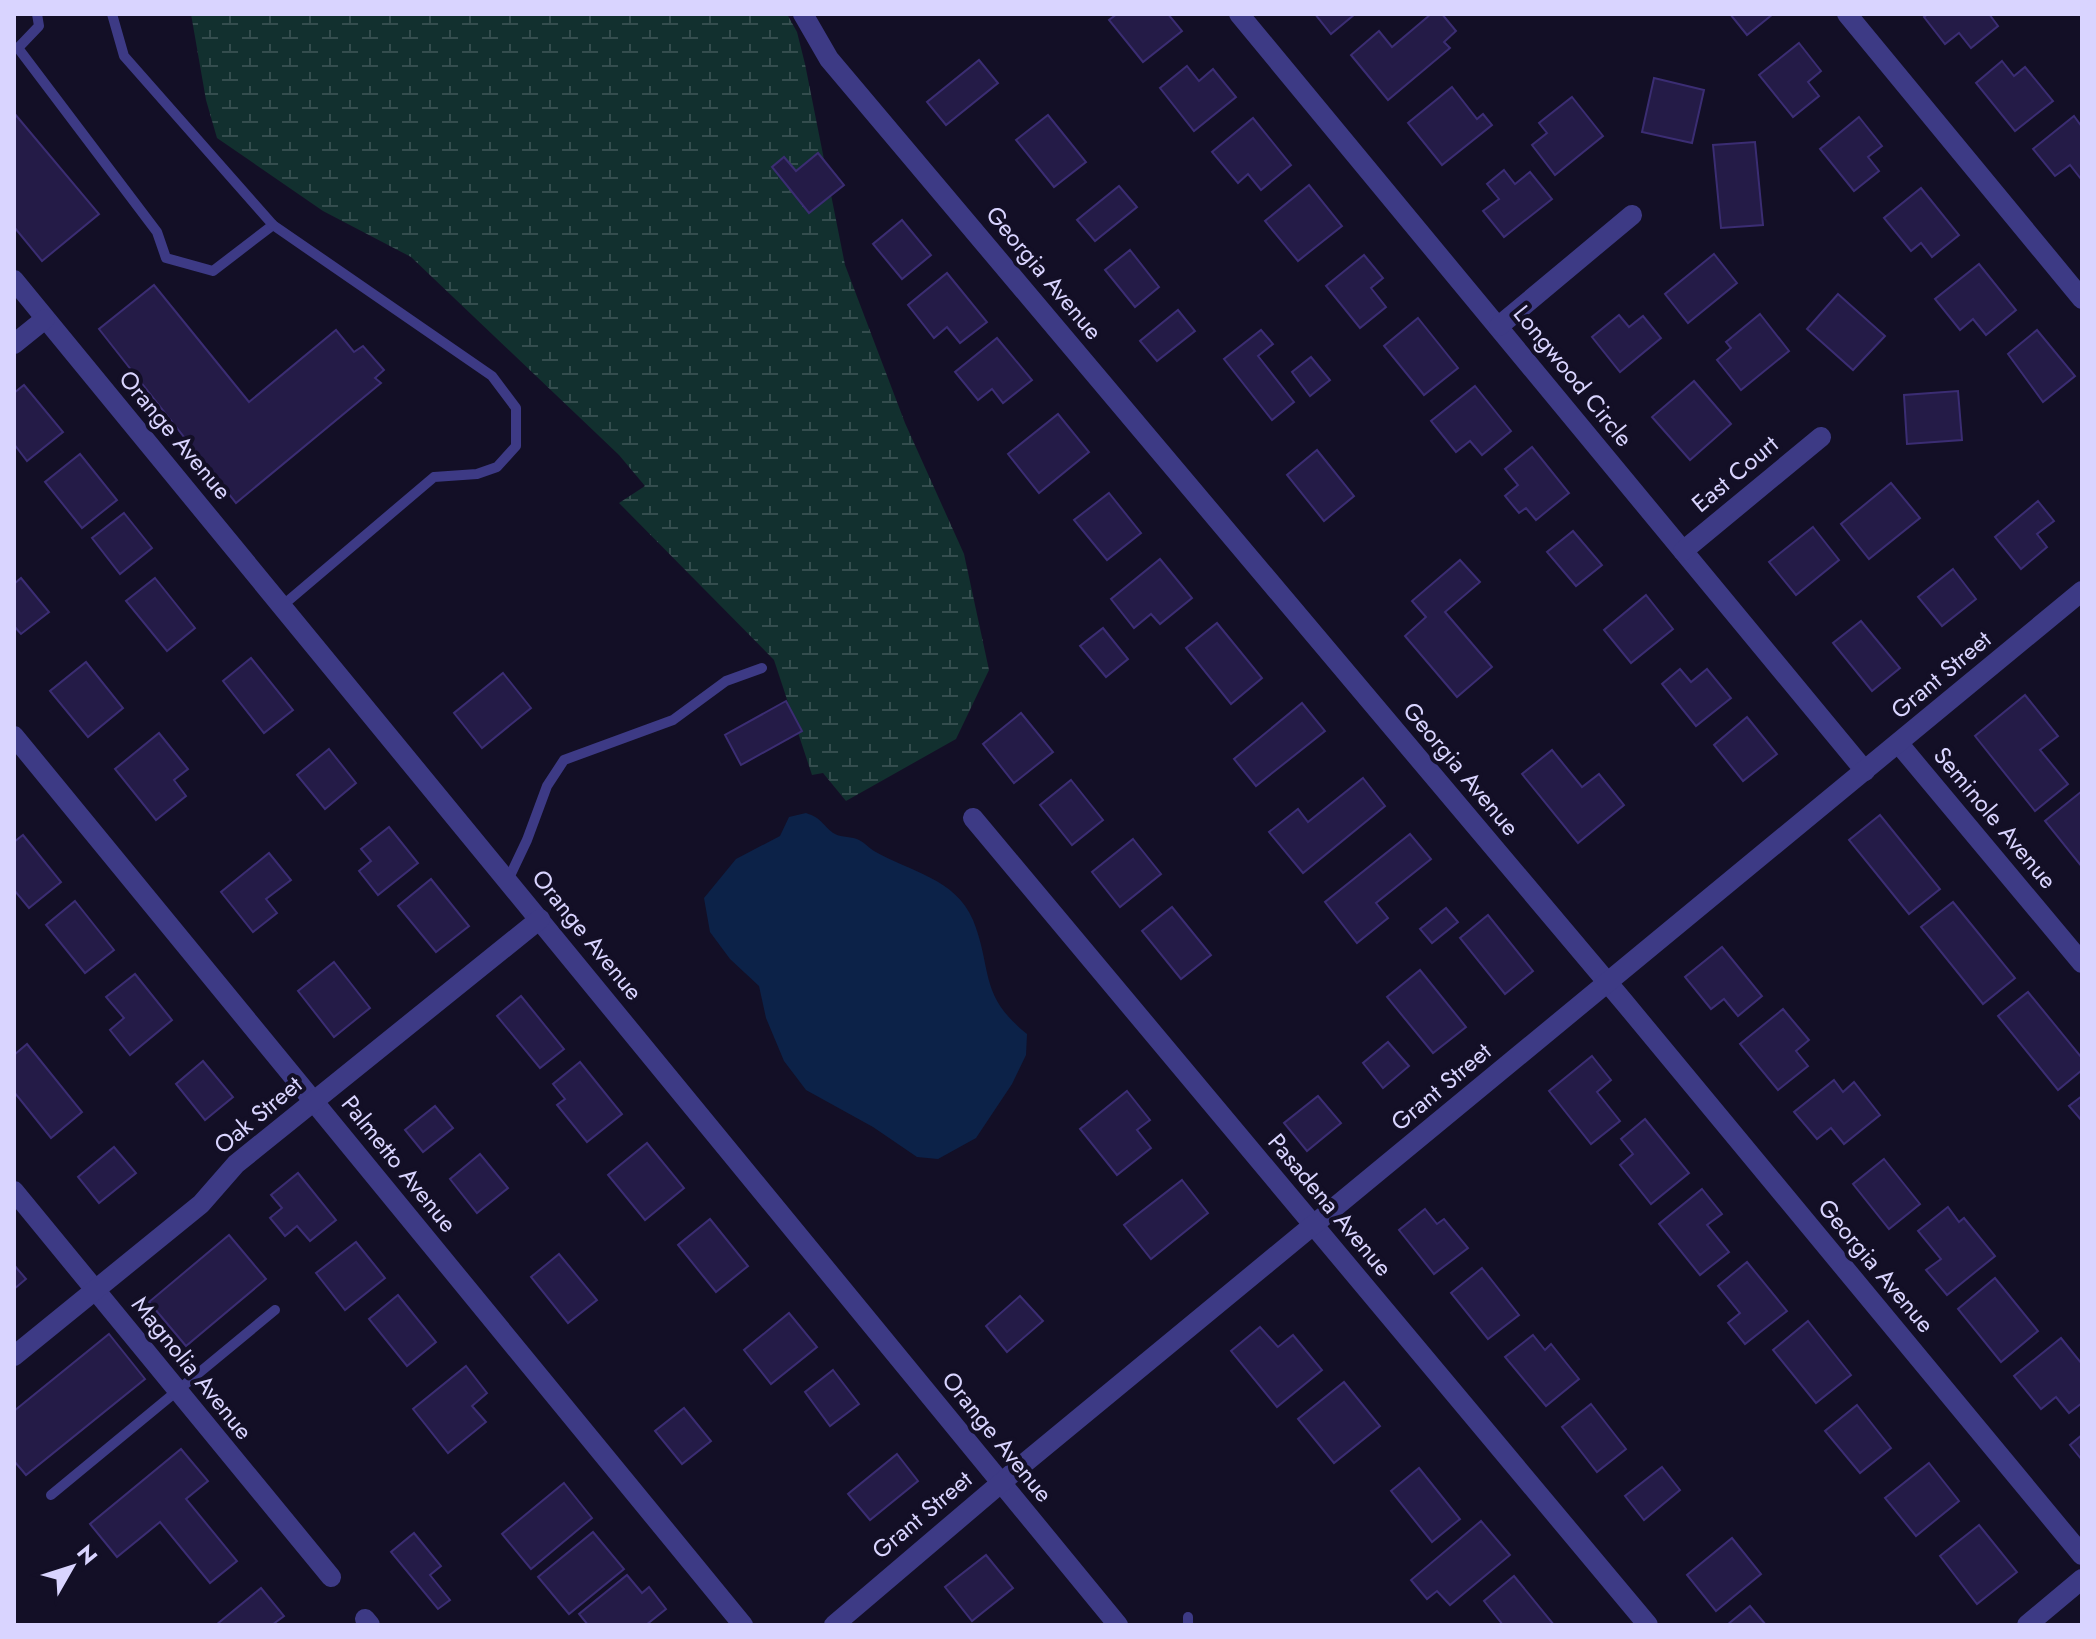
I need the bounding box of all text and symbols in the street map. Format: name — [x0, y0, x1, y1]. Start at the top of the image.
street label: Georgia Avenue — [978, 198, 1111, 347]
street label: Longwood Circle — [1505, 297, 1641, 454]
street label: Orange Avenue — [111, 362, 240, 507]
street label: East Court — [1684, 427, 1786, 520]
street label: Grant Street — [1883, 622, 1999, 727]
street label: Georgia Avenue — [1395, 694, 1528, 843]
street label: Seminole Avenue — [1925, 739, 2065, 896]
street label: Orange Avenue — [524, 862, 651, 1008]
street label: Grant Street — [1383, 1034, 1499, 1139]
street label: Oak Street — [206, 1067, 310, 1162]
street label: Palmetto Avenue — [333, 1088, 466, 1240]
street label: Pasadena Avenue — [1260, 1126, 1401, 1284]
street label: Georgia Avenue — [1810, 1191, 1943, 1340]
street label: Magnolia Avenue — [124, 1288, 261, 1447]
street label: Orange Avenue — [934, 1364, 1061, 1510]
street label: Grant Street — [864, 1462, 980, 1567]
north arrow — [32, 1527, 112, 1607]
text: N — [70, 1538, 105, 1571]

